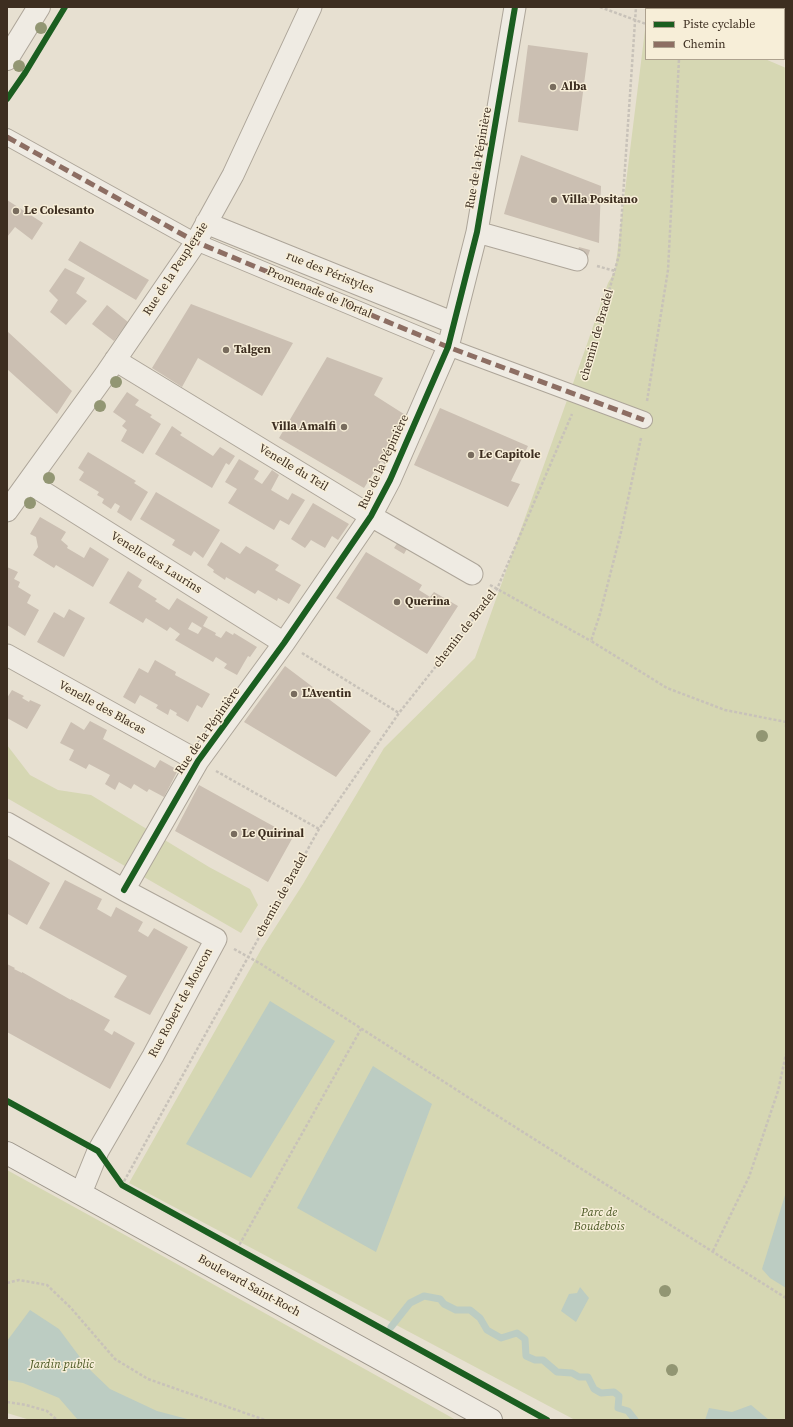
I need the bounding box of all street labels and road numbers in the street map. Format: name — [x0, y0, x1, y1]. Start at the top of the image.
street label: Rue de la Pépinière — [463, 106, 495, 210]
street label: Rue de la Peupleraie — [140, 219, 212, 319]
street label: rue des Péristyles — [284, 249, 376, 297]
street label: Promenade de l'Ortal — [264, 264, 374, 322]
street label: chemin de Bradel — [577, 288, 617, 382]
street label: Rue de la Pépinière — [356, 412, 412, 512]
street label: Venelle du Teil — [255, 442, 331, 494]
street label: Venelle des Laurins — [108, 529, 204, 597]
street label: chemin de Bradel — [430, 587, 500, 671]
street label: Venelle des Blacas — [56, 678, 148, 738]
street label: Rue de la Pépinière — [173, 685, 243, 777]
street label: chemin de Bradel — [253, 850, 311, 940]
street label: Rue Robert de Moucon — [146, 946, 216, 1060]
street label: Boulevard Saint-Roch — [195, 1252, 303, 1320]

